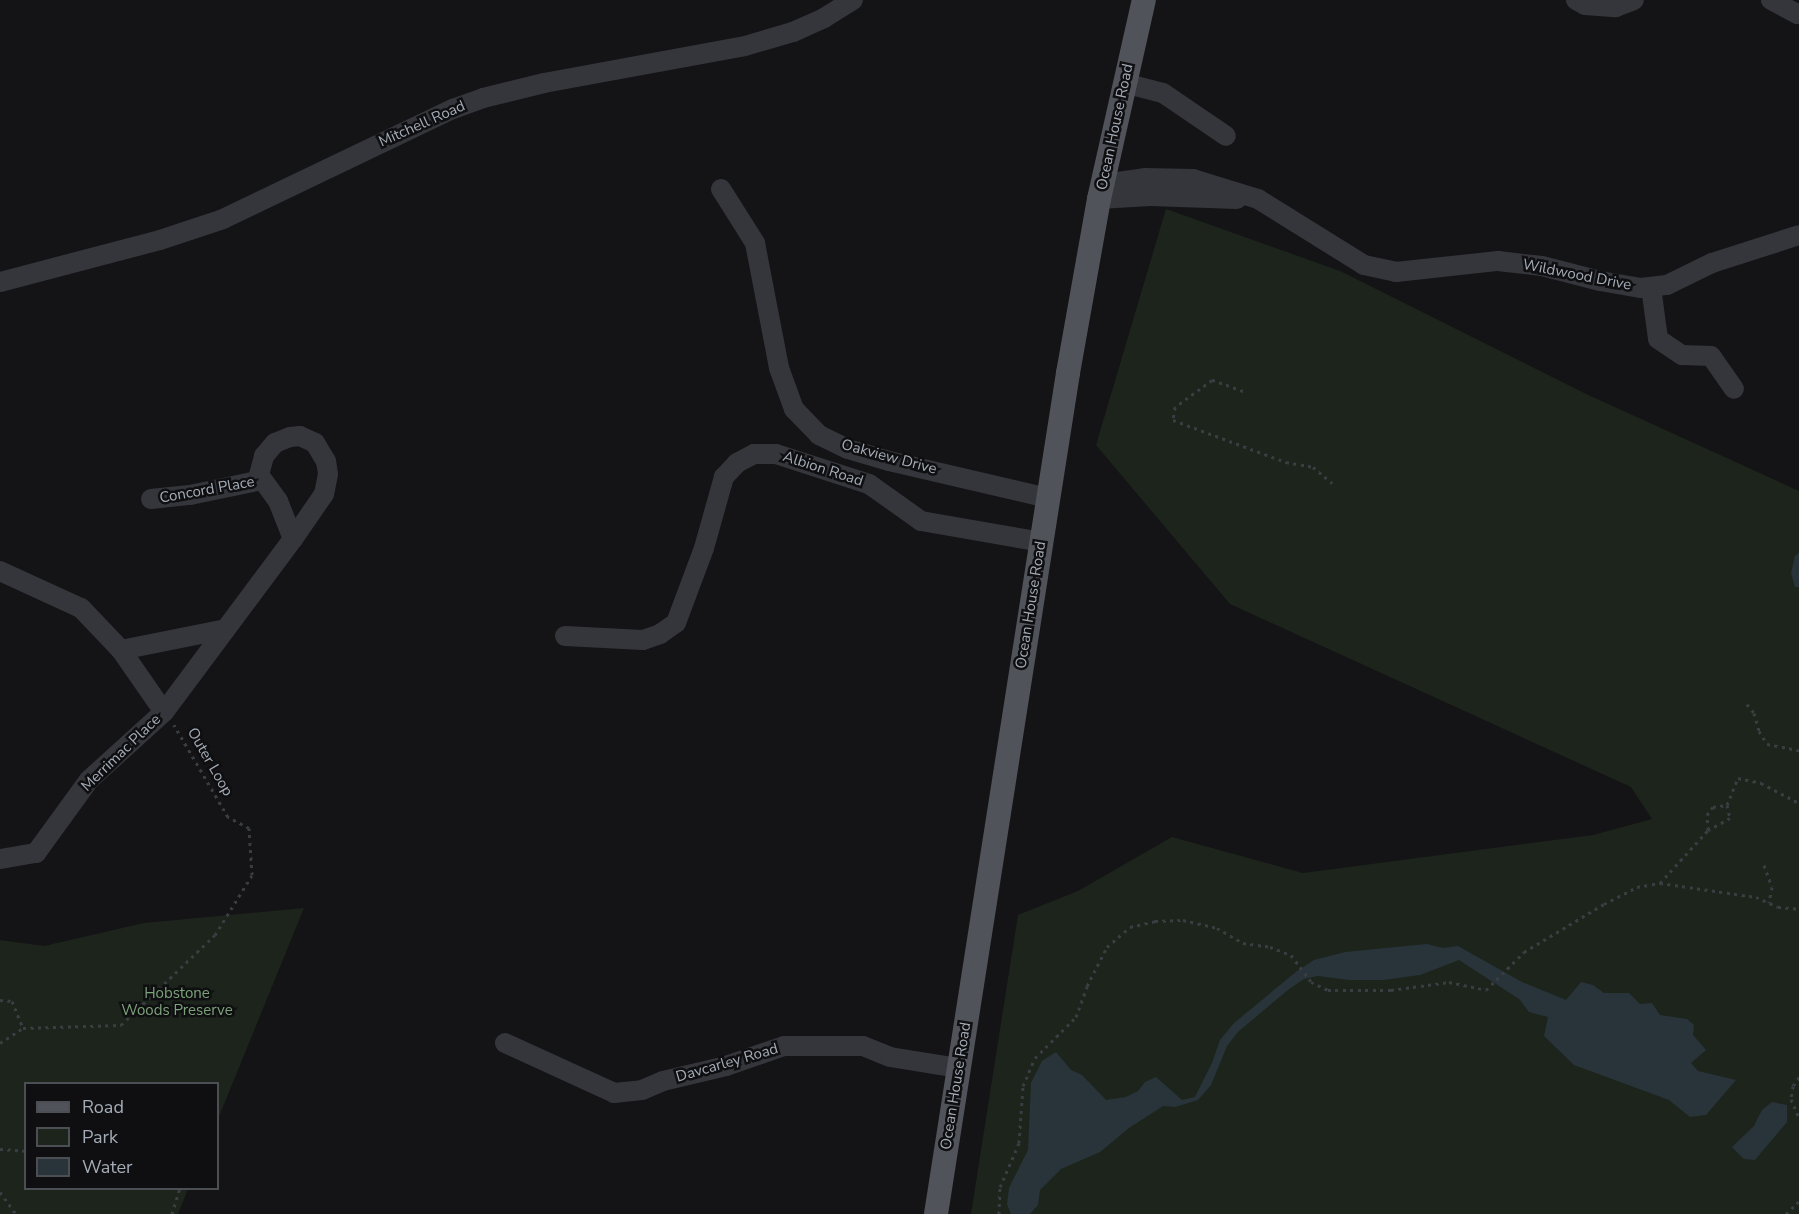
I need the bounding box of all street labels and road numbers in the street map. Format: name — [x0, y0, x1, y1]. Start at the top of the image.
street label: Ocean House Road — [1093, 62, 1137, 192]
street label: Mitchell Road — [376, 97, 468, 151]
street label: Wildwood Drive — [1521, 256, 1633, 294]
street label: Oakview Drive — [839, 436, 939, 478]
street label: Albion Road — [781, 448, 865, 490]
street label: Concord Place — [158, 473, 256, 507]
street label: Ocean House Road — [1012, 540, 1050, 670]
street label: Merrimac Place — [78, 711, 164, 795]
street label: Outer Loop — [183, 725, 237, 799]
street label: Ocean House Road — [937, 1021, 975, 1151]
street label: Davcarley Road — [674, 1040, 780, 1086]

